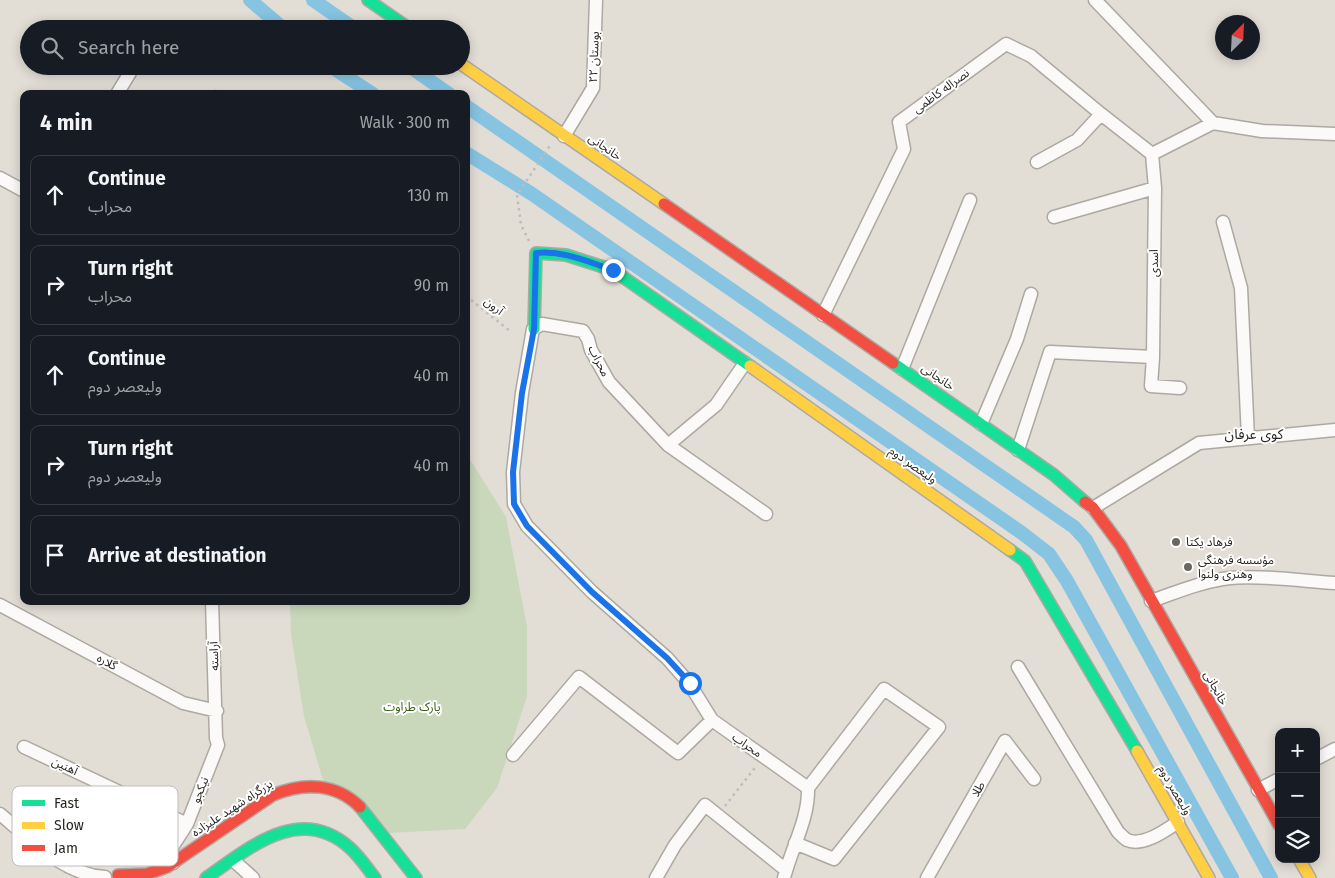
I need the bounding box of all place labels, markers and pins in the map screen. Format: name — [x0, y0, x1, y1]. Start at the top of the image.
place label: فرهاد یکتا — [1186, 535, 1233, 549]
marker: فرهاد یکتا — [1170, 536, 1182, 548]
place label: مؤسسه فرهنگی وهنری ولنوا — [1198, 553, 1274, 581]
marker: مؤسسه فرهنگی وهنری ولنوا — [1182, 561, 1194, 573]

